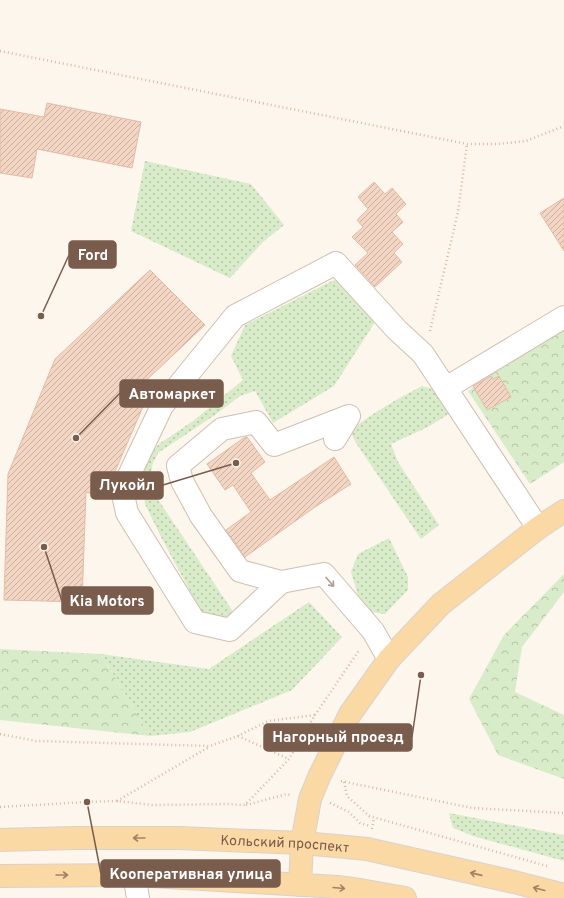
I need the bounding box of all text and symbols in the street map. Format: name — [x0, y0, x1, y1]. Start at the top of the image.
callout: Ford — [69, 241, 116, 268]
text: Ford — [78, 247, 108, 266]
callout: Автомаркет — [120, 380, 223, 407]
text: Автомаркет — [128, 386, 216, 405]
callout: Лукойл — [91, 472, 163, 499]
text: Лукойл — [99, 477, 155, 496]
one-way arrow — [326, 576, 335, 587]
callout: Kia Motors — [62, 587, 153, 614]
text: Kia Motors — [69, 593, 145, 612]
callout: Нагорный проезд — [264, 724, 412, 751]
text: Нагорный проезд — [272, 729, 404, 748]
street label: Кольский проспект — [220, 833, 350, 857]
one-way arrow — [133, 834, 146, 842]
callout: Кооперативная улица — [101, 860, 280, 887]
text: Кооперативная улица — [109, 866, 273, 885]
one-way arrow — [470, 869, 483, 877]
one-way arrow — [55, 871, 68, 879]
one-way arrow — [332, 884, 345, 891]
one-way arrow — [533, 884, 546, 892]

